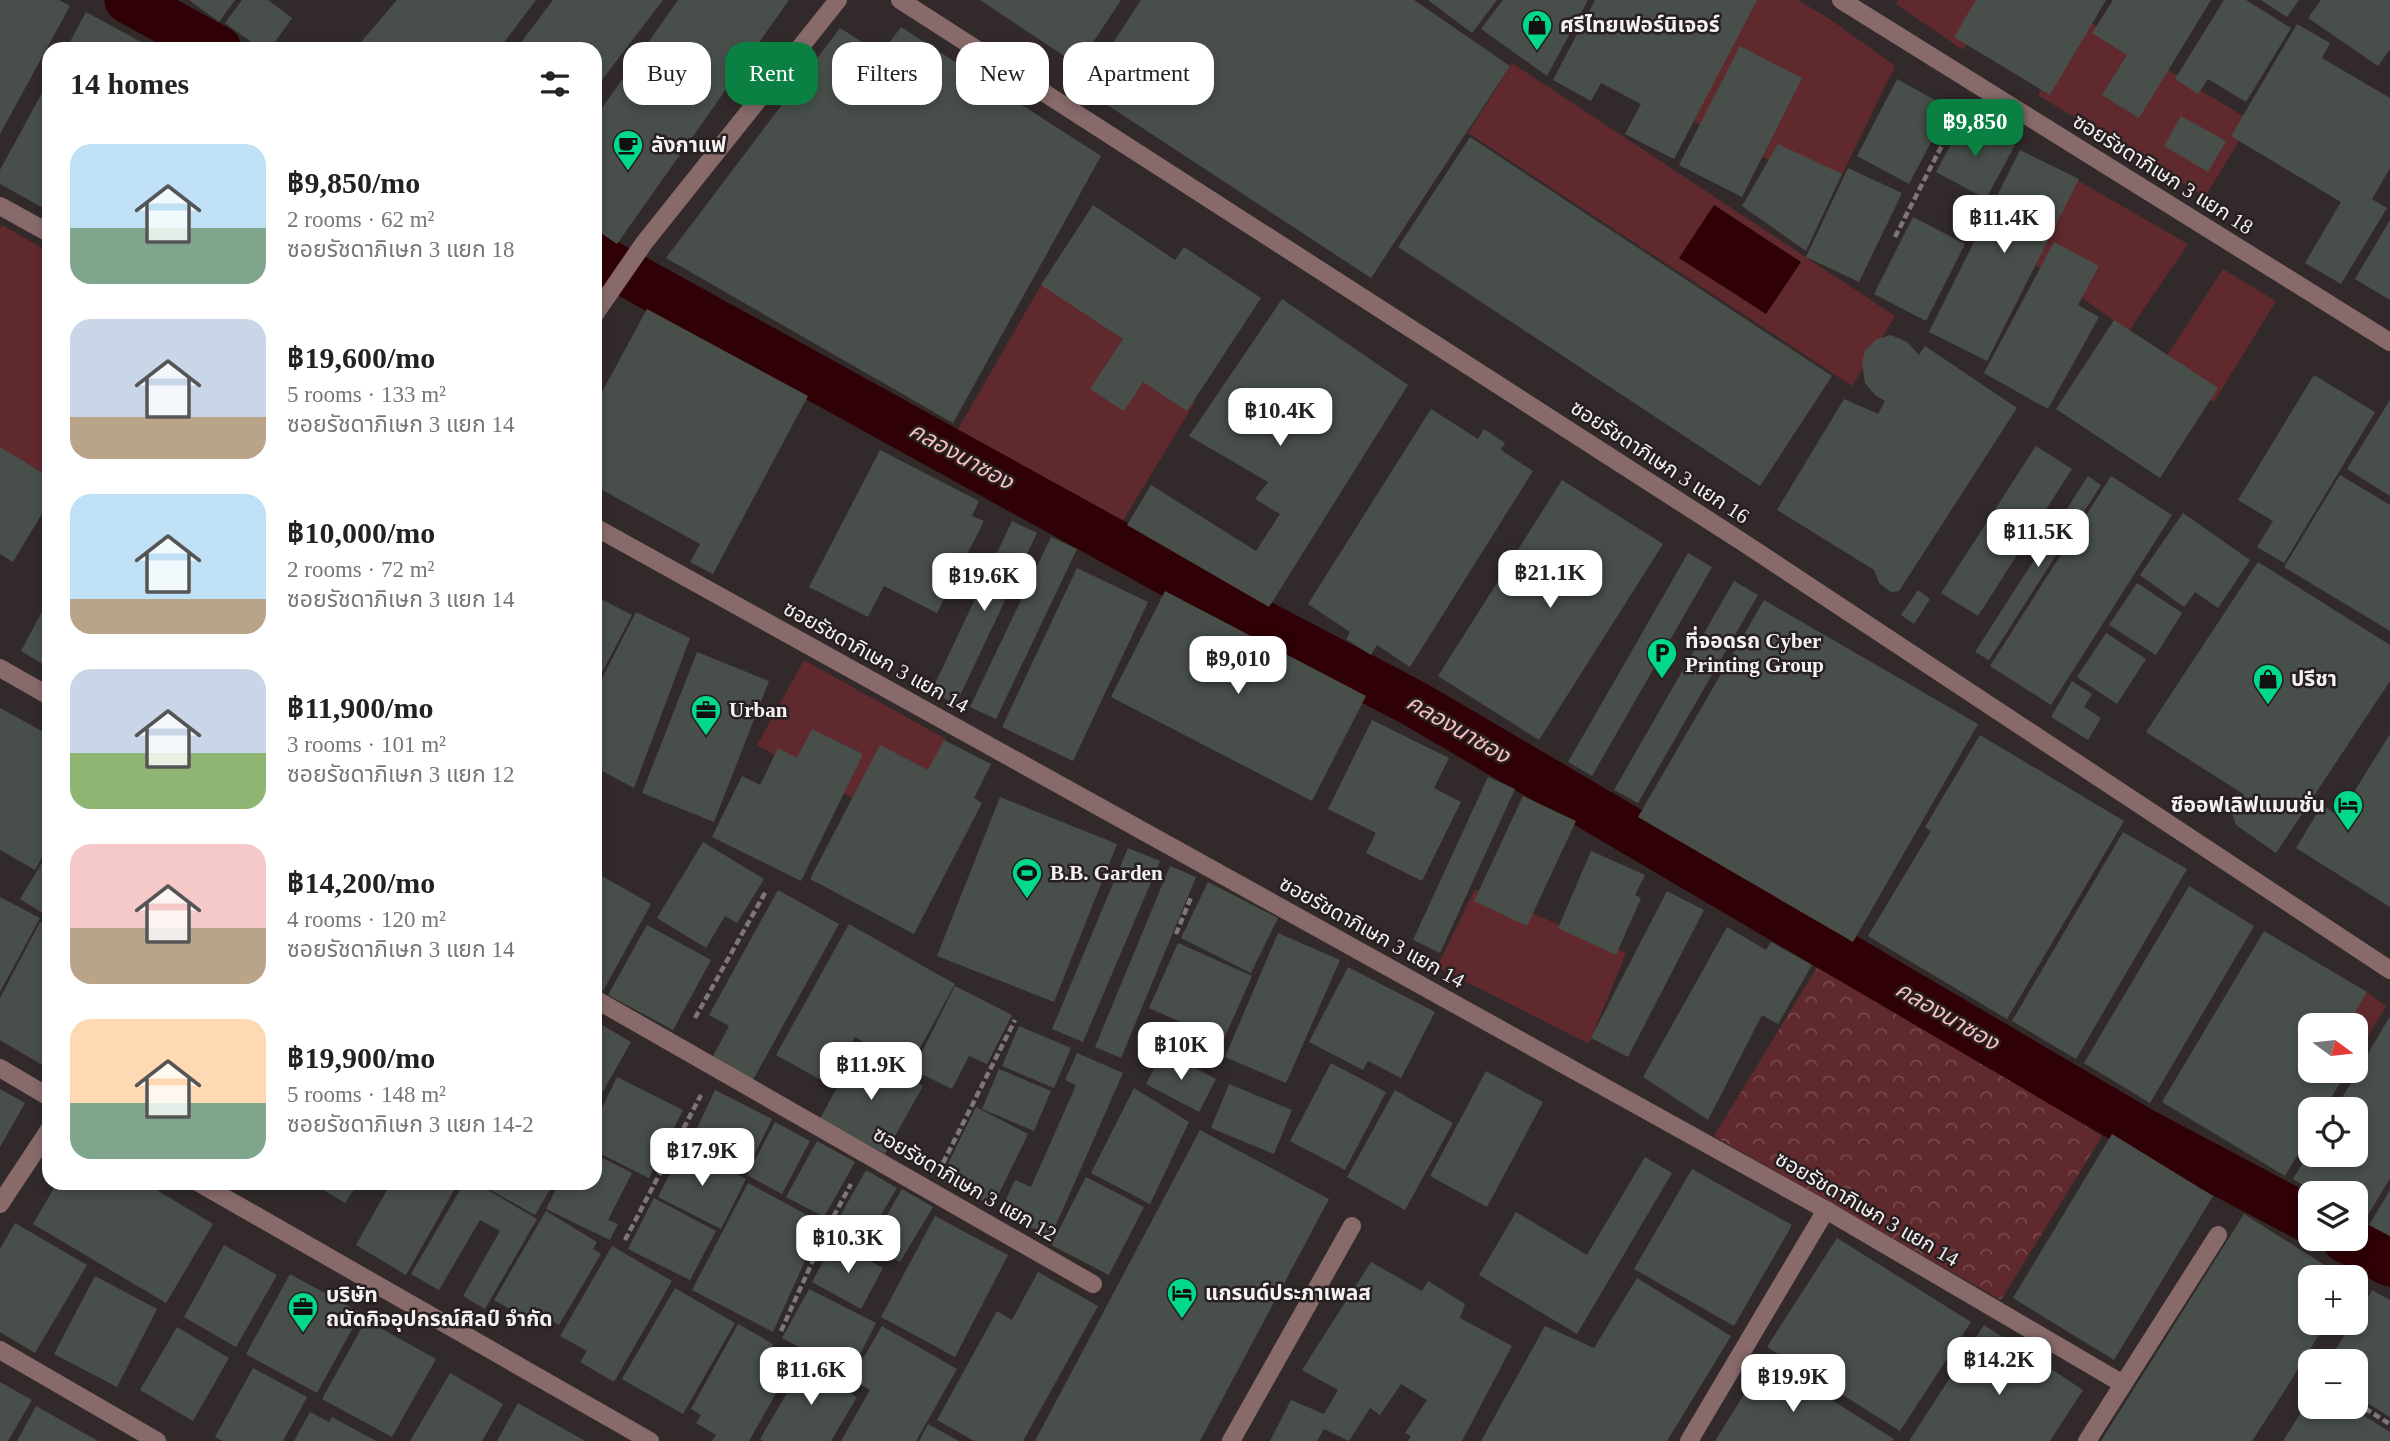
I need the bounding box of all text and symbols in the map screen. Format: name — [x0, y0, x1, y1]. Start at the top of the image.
shop icon: ศรีไทยเฟอร์นิเจอร์ — [1520, 8, 1554, 52]
place label: ศรีไทยเฟอร์นิเจอร์ — [1560, 13, 1720, 37]
chip: Buy — [623, 42, 711, 105]
chip: Rent — [725, 42, 818, 105]
chip: Filters — [832, 42, 942, 105]
chip: New — [956, 42, 1049, 105]
chip: Apartment — [1063, 42, 1214, 105]
icon: filters — [536, 65, 574, 103]
text: 14 homes — [70, 67, 189, 100]
pin: ฿9,850 — [1918, 100, 2032, 159]
text: ฿9,850 — [1942, 109, 2008, 134]
street label: ซอยรัชดาภิเษก 3 แยก 18 — [2069, 109, 2257, 239]
cafe icon: ลังกาแฟ — [611, 128, 645, 172]
place label: ลังกาแฟ — [651, 133, 726, 157]
text: ฿9,850/mo — [287, 166, 420, 199]
icon: home — [126, 172, 210, 256]
pin: ฿11.4K — [1947, 196, 2061, 255]
text: ฿11.4K — [1969, 205, 2039, 230]
text: 2 rooms · 62 m² — [287, 207, 434, 232]
text: ซอยรัชดาภิเษก 3 แยก 18 — [287, 237, 515, 262]
text: ฿19,600/mo — [287, 341, 435, 374]
icon: home — [126, 347, 210, 431]
text: 5 rooms · 133 m² — [287, 382, 446, 407]
pin: ฿10.4K — [1223, 388, 1337, 448]
street label: ซอยรัชดาภิเษก 3 แยก 16 — [1566, 395, 1754, 529]
text: ฿10.4K — [1244, 398, 1316, 423]
text: ซอยรัชดาภิเษก 3 แยก 14 — [287, 412, 515, 437]
water label: คลองนาซอง — [905, 417, 1019, 496]
pin: ฿11.5K — [1981, 510, 2095, 569]
text: ฿10,000/mo — [287, 516, 435, 549]
text: ฿11.5K — [2003, 519, 2073, 544]
icon: home — [126, 522, 210, 606]
pin: ฿21.1K — [1493, 550, 1607, 610]
pin: ฿19.6K — [927, 554, 1041, 613]
text: 2 rooms · 72 m² — [287, 557, 434, 582]
text: ฿21.1K — [1514, 560, 1586, 585]
text: ฿19.6K — [948, 563, 1020, 588]
text: ซอยรัชดาภิเษก 3 แยก 14 — [287, 587, 515, 612]
street label: ซอยรัชดาภิเษก 3 แยก 14 — [779, 596, 973, 718]
place label: ที่จอดรถ Cyber Printing Group — [1685, 626, 1824, 677]
pin: ฿9,010 — [1181, 636, 1295, 696]
parking icon: ที่จอดรถ Cyber Printing Group — [1645, 636, 1679, 680]
text: ฿9,010 — [1205, 646, 1271, 671]
shop icon: ปรีชา — [2251, 662, 2285, 706]
place label: ปรีชา — [2291, 667, 2337, 691]
water label: คลองนาซอง — [1402, 690, 1515, 769]
text: ฿11,900/mo — [287, 691, 434, 724]
office icon: Urban — [689, 693, 723, 737]
icon: home — [126, 697, 210, 781]
place label: Urban — [729, 698, 788, 722]
text: 3 rooms · 101 m² — [287, 732, 446, 757]
text: ซอยรัชดาภิเษก 3 แยก 12 — [287, 762, 515, 787]
hotel icon: ซีออฟเลิฟแมนชั่น — [2331, 788, 2365, 832]
place label: ซีออฟเลิฟแมนชั่น — [2171, 791, 2325, 817]
sports icon: B.B. Garden — [1010, 856, 1044, 900]
place label: B.B. Garden — [1050, 861, 1163, 885]
text: ฿14,200/mo — [287, 866, 435, 899]
street label: ซอยรัชดาภิเษก 3 แยก 14 — [1275, 871, 1469, 993]
icon: home — [126, 872, 210, 956]
text: 4 rooms · 120 m² — [287, 907, 446, 932]
text: ซอยรัชดาภิเษก 3 แยก 14 — [287, 937, 515, 962]
water label: คลองนาซอง — [1891, 977, 2004, 1056]
north arrow — [2298, 1013, 2368, 1083]
map controls — [2298, 1013, 2368, 1419]
pin: ฿10K — [1140, 1023, 1222, 1082]
text: ฿10K — [1154, 1032, 1208, 1057]
text: ฿19,900/mo — [287, 1041, 435, 1074]
pin: ฿11.9K — [814, 1042, 928, 1102]
icon: home — [126, 1047, 210, 1131]
text: ฿11.9K — [836, 1052, 906, 1077]
text: 5 rooms · 148 m² — [287, 1082, 446, 1107]
button: locate — [2298, 1097, 2368, 1167]
text: ซอยรัชดาภิเษก 3 แยก 14-2 — [287, 1112, 534, 1137]
street label: ซอยรัชดาภิเษก 3 แยก 12 — [869, 1122, 1061, 1246]
pin: ฿17.9K — [645, 1128, 759, 1188]
text: ฿17.9K — [666, 1138, 738, 1163]
street label: ซอยรัชดาภิเษก 3 แยก 14 — [1771, 1147, 1963, 1272]
button: layers — [2298, 1181, 2368, 1251]
pin: ฿10.3K — [791, 1216, 905, 1275]
text: ฿10.3K — [812, 1225, 884, 1250]
button: + — [2298, 1265, 2368, 1335]
hotel icon: แกรนด์ประภาเพลส — [1165, 1276, 1199, 1320]
place label: แกรนด์ประภาเพลส — [1205, 1281, 1371, 1305]
place label: บริษัท ถนัดกิจอุปกรณ์ศิลป์ จำกัด — [326, 1283, 553, 1332]
office icon: บริษัท ถนัดกิจอุปกรณ์ศิลป์ จำกัด — [286, 1290, 320, 1334]
pin: ฿14.2K — [1942, 1338, 2056, 1397]
text: ฿14.2K — [1963, 1347, 2035, 1372]
pin: ฿11.6K — [754, 1348, 868, 1407]
button: − — [2298, 1349, 2368, 1419]
pin: ฿19.9K — [1736, 1354, 1850, 1414]
text: ฿11.6K — [776, 1357, 846, 1382]
text: ฿19.9K — [1757, 1364, 1829, 1389]

